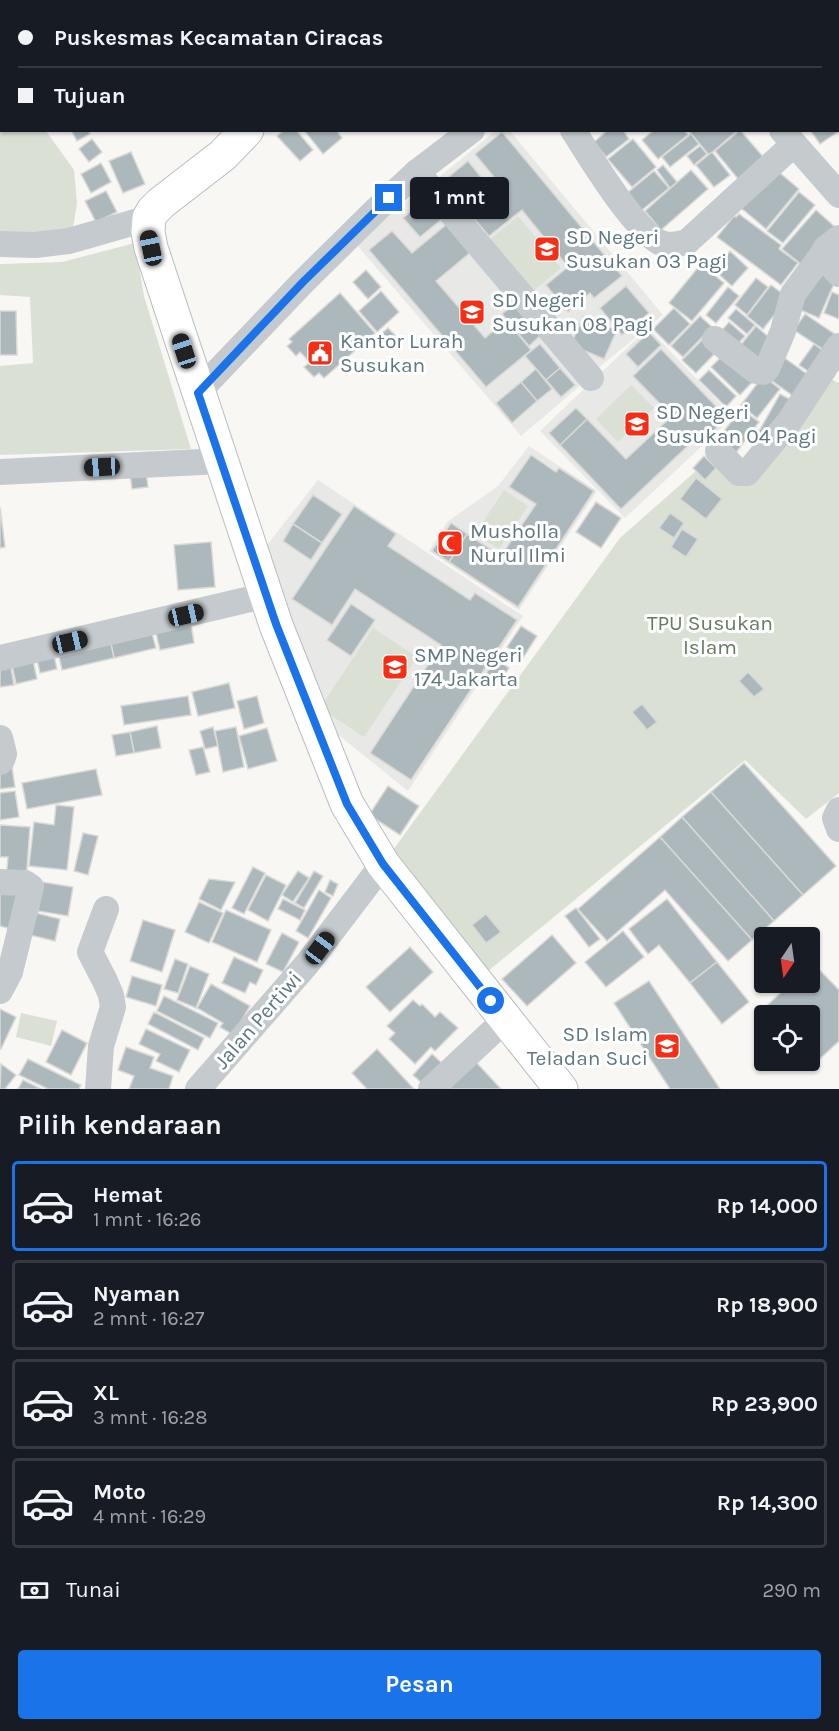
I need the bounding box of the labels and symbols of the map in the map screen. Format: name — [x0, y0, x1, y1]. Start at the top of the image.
callout: 1 mnt — [410, 177, 509, 219]
route end — [375, 184, 402, 211]
place label: SD Negeri Susukan 03 Pagi — [566, 225, 727, 273]
car — [138, 229, 164, 267]
school or university icon: SD Negeri Susukan 03 Pagi — [532, 234, 562, 264]
place label: SD Negeri Susukan 08 Pagi — [492, 288, 654, 336]
school or university icon: SD Negeri Susukan 08 Pagi — [457, 297, 487, 327]
place label: Kantor Lurah Susukan — [340, 329, 463, 377]
car — [170, 331, 198, 371]
public building icon: Kantor Lurah Susukan — [305, 338, 335, 368]
place label: SD Negeri Susukan 04 Pagi — [656, 400, 817, 448]
school or university icon: SD Negeri Susukan 04 Pagi — [622, 409, 652, 439]
car — [84, 457, 120, 477]
place label: Musholla Nurul Ilmi — [470, 519, 566, 567]
mosque icon: Musholla Nurul Ilmi — [435, 528, 465, 558]
car — [166, 602, 206, 628]
park label: TPU Susukan Islam — [647, 611, 773, 659]
car — [50, 629, 90, 655]
place label: SMP Negeri 174 Jakarta — [414, 643, 523, 691]
school or university icon: SMP Negeri 174 Jakarta — [380, 652, 410, 682]
north arrow — [754, 927, 820, 993]
car — [302, 928, 338, 968]
street label: Jalan Pertiwi — [209, 967, 307, 1073]
route start — [477, 987, 504, 1014]
place label: SD Islam Teladan Suci — [527, 1022, 648, 1070]
school or university icon: SD Islam Teladan Suci — [652, 1031, 682, 1061]

